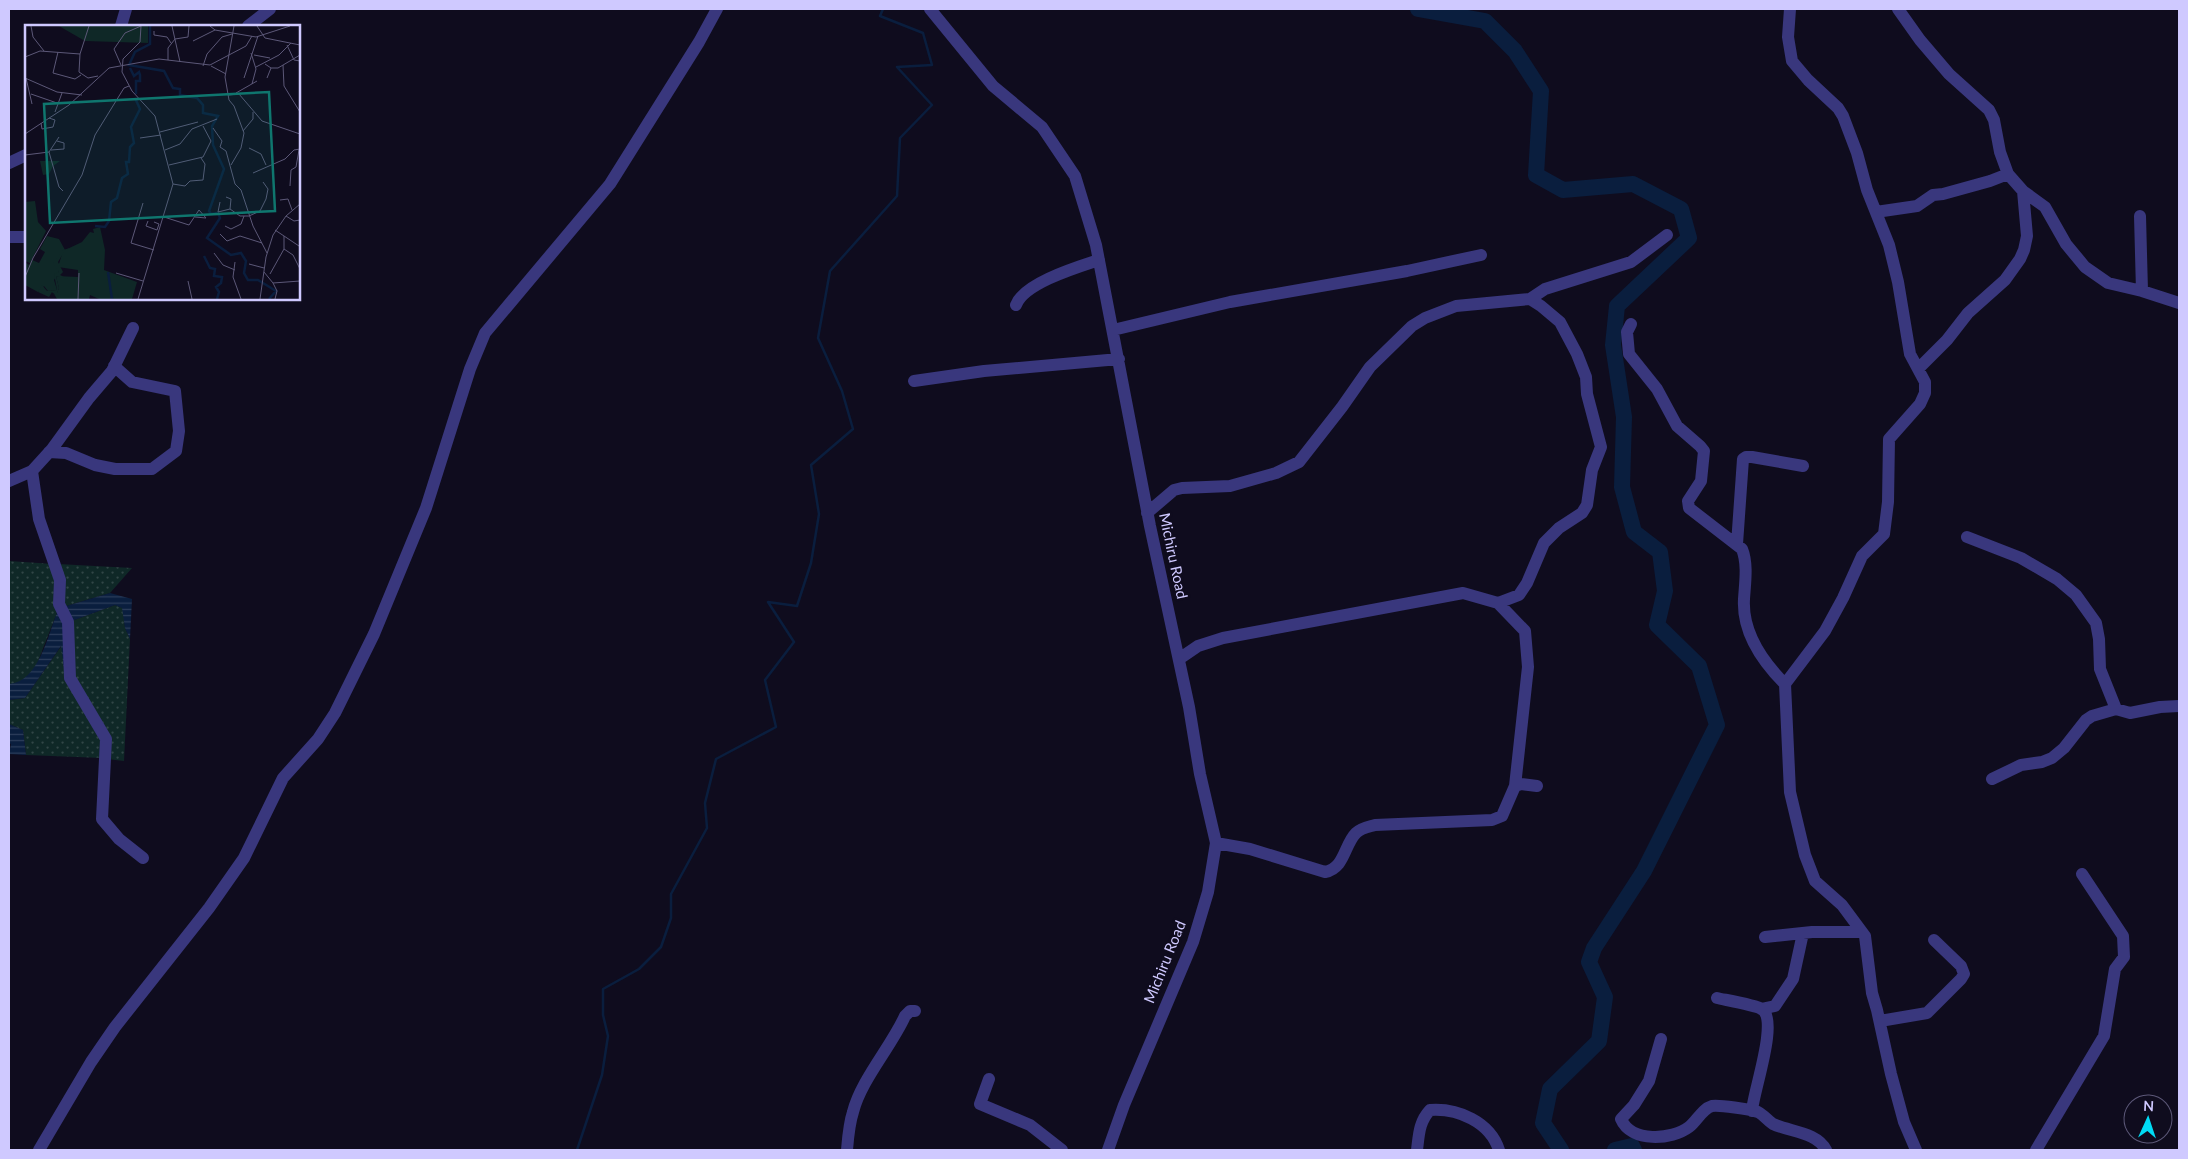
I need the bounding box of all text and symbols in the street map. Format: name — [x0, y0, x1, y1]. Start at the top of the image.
inset map — [25, 25, 300, 300]
street label: Michiru Road — [1156, 511, 1192, 600]
street label: Michiru Road — [1139, 918, 1189, 1006]
north arrow — [2123, 1094, 2173, 1144]
text: N — [2143, 1097, 2155, 1114]

